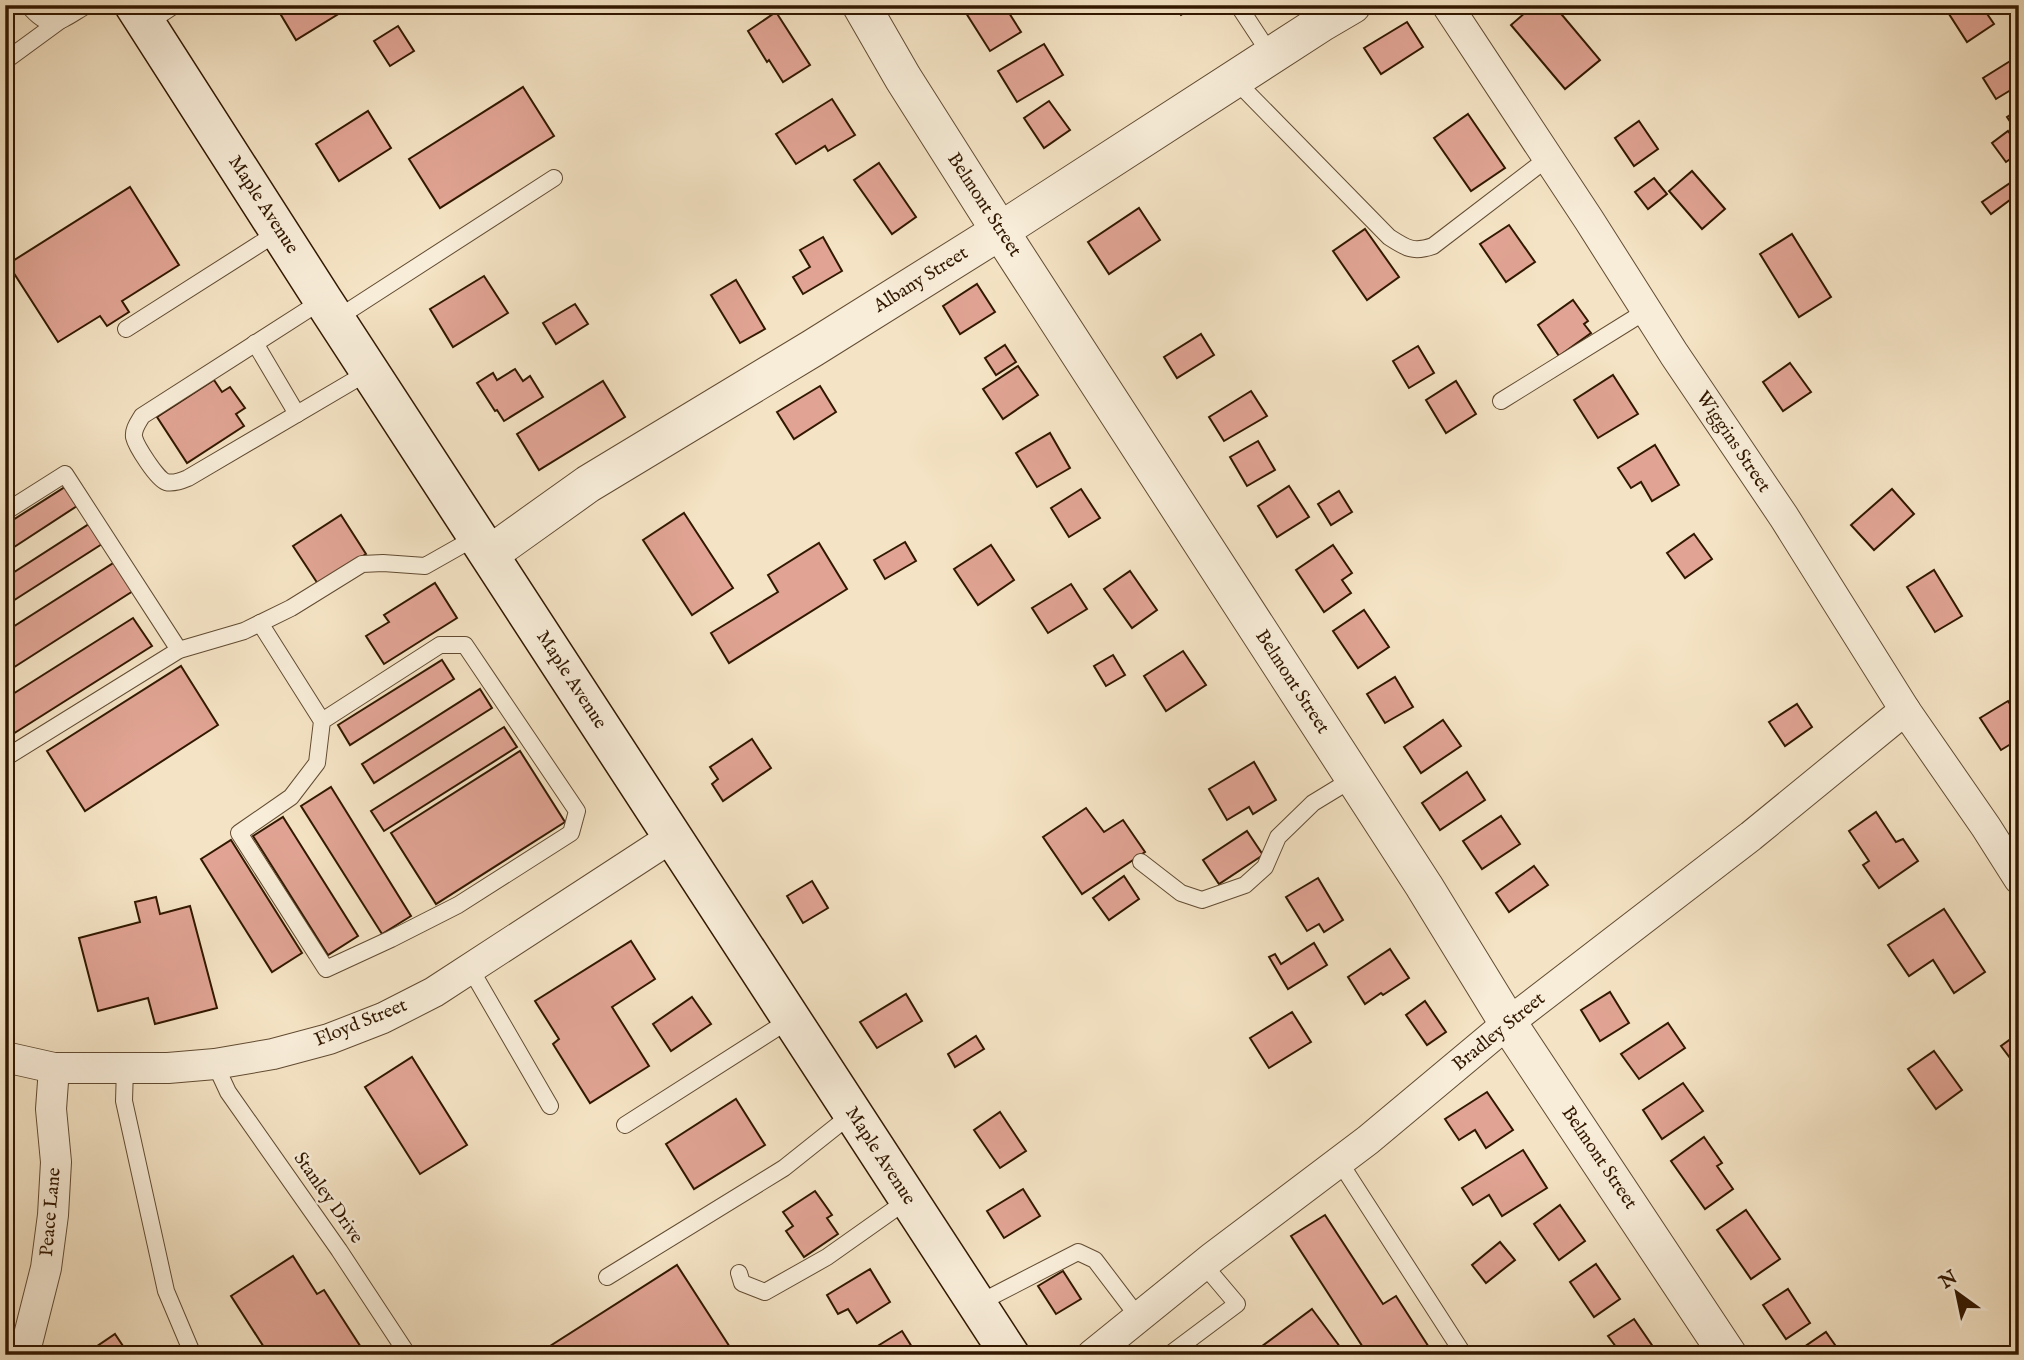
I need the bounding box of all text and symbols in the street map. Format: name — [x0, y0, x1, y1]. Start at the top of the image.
street label: Belmont Street — [941, 148, 1027, 262]
street label: Maple Avenue — [222, 151, 304, 259]
street label: Albany Street — [868, 241, 973, 319]
street label: Wiggins Street — [1690, 387, 1776, 498]
street label: Belmont Street — [1249, 625, 1335, 739]
street label: Maple Avenue — [530, 626, 612, 734]
street label: Bradley Street — [1448, 987, 1551, 1077]
street label: Floyd Street — [311, 993, 411, 1052]
street label: Maple Avenue — [839, 1102, 921, 1210]
street label: Belmont Street — [1556, 1102, 1643, 1215]
street label: Stanley Drive — [288, 1148, 368, 1249]
street label: Peace Lane — [35, 1166, 67, 1258]
north arrow — [1923, 1258, 1993, 1328]
text: N — [1935, 1266, 1963, 1296]

